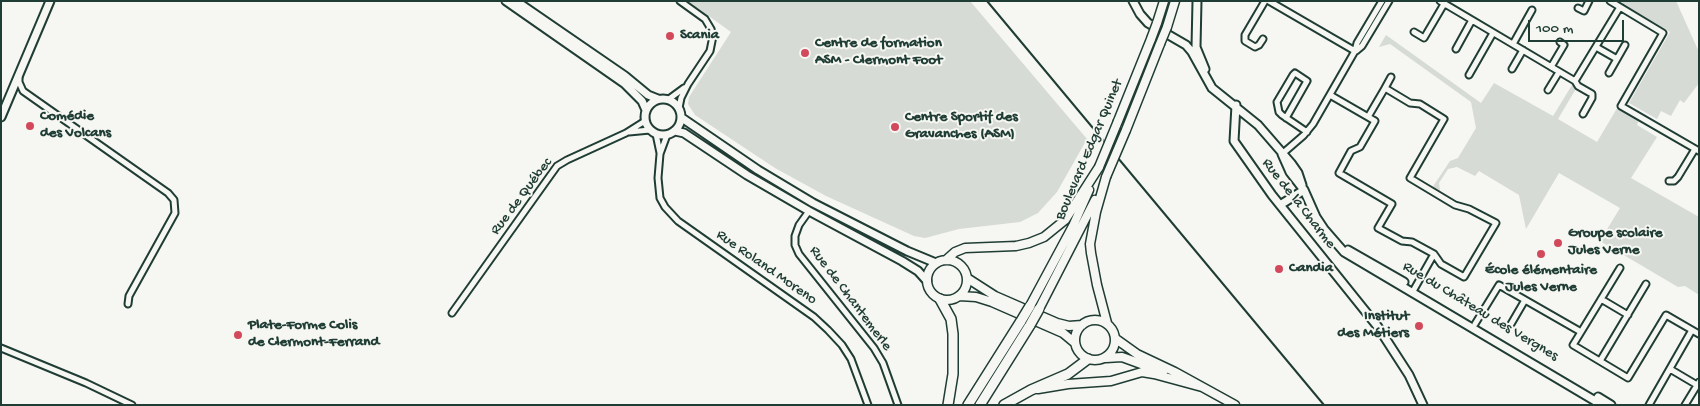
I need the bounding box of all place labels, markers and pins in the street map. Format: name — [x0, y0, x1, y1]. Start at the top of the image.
place label: Scania — [680, 27, 719, 45]
marker: Scania — [664, 30, 676, 42]
place label: Centre de formation ASM - Clermont Foot — [815, 35, 942, 70]
marker: Centre de formation ASM - Clermont Foot — [799, 47, 811, 59]
place label: Comédie des Volcans — [40, 108, 111, 143]
place label: Centre Sportif des Gravanches (ASM) — [905, 109, 1018, 144]
marker: Comédie des Volcans — [24, 120, 36, 132]
marker: Centre Sportif des Gravanches (ASM) — [889, 121, 901, 133]
place label: Groupe scolaire Jules Verne — [1568, 225, 1663, 260]
marker: Groupe scolaire Jules Verne — [1552, 237, 1564, 249]
marker: École élémentaire Jules Verne — [1535, 248, 1547, 260]
place label: Candia — [1289, 260, 1333, 278]
place label: École élémentaire Jules Verne — [1485, 262, 1597, 297]
marker: Candia — [1273, 263, 1285, 275]
place label: Institut des Métiers — [1337, 308, 1409, 343]
place label: Plate-Forme Colis de Clermont-Ferrand — [248, 317, 379, 352]
marker: Institut des Métiers — [1413, 320, 1425, 332]
marker: Plate-Forme Colis de Clermont-Ferrand — [232, 329, 244, 341]

